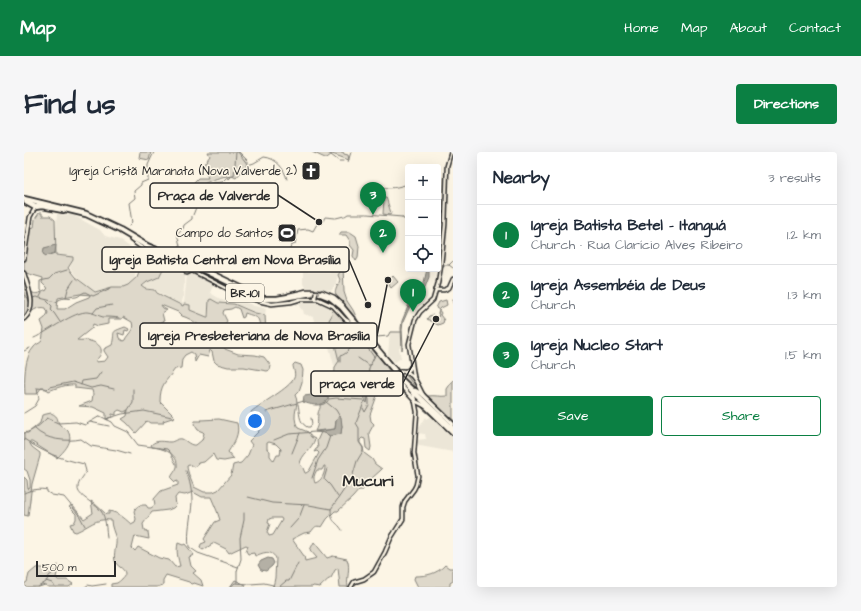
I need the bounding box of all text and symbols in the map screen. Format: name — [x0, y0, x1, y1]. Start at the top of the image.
text: Map — [20, 15, 56, 42]
text: Home — [624, 18, 659, 38]
text: Map — [681, 18, 707, 38]
text: About — [729, 18, 767, 38]
text: Contact — [789, 18, 841, 38]
button: Directions — [736, 84, 837, 124]
text: Find us — [24, 85, 115, 124]
church icon: Igreja Cristã Maranata (Nova Valverde 2) — [300, 160, 322, 182]
place label: Igreja Cristã Maranata (Nova Valverde 2) — [69, 163, 297, 181]
map controls — [405, 164, 441, 272]
button: + — [405, 164, 441, 200]
text: Nearby — [493, 166, 550, 190]
text: 3 results — [768, 169, 821, 187]
pin: 3 — [360, 182, 386, 215]
callout: Praça de Valverde — [150, 183, 278, 208]
text: Praça de Valverde — [158, 187, 270, 205]
button: − — [405, 200, 441, 236]
text: Igreja Batista Betel - Itanguá — [531, 215, 726, 236]
pin: 2 — [370, 220, 396, 253]
sports icon: Campo do Santos — [276, 222, 298, 244]
place label: Campo do Santos — [176, 225, 273, 242]
text: 1 — [505, 226, 507, 244]
text: 1.2 km — [787, 226, 821, 244]
button: locate — [405, 236, 441, 272]
text: Church · Rua Clarício Alves Ribeiro — [531, 236, 743, 254]
callout: Igreja Batista Central em Nova Brasília — [102, 247, 349, 272]
text: Igreja Batista Central em Nova Brasília — [109, 251, 341, 271]
text: Igreja Assembéia de Deus — [531, 275, 705, 296]
pin: 1 — [400, 279, 426, 312]
road number: BR-101 — [226, 284, 264, 302]
text: 2 — [502, 286, 510, 304]
text: 1.3 km — [788, 286, 821, 304]
text: Church — [531, 296, 575, 314]
callout: Igreja Presbeteriana de Nova Brasília — [140, 323, 377, 348]
text: Igreja Presbeteriana de Nova Brasília — [148, 327, 370, 347]
text: Igreja Nucleo Start — [531, 335, 663, 356]
text: 3 — [503, 346, 509, 364]
text: 1.5 km — [785, 346, 821, 364]
text: Church — [531, 356, 575, 374]
callout: praça verde — [311, 371, 403, 396]
text: praça verde — [319, 375, 395, 394]
button: Save — [493, 396, 653, 436]
button: Share — [661, 396, 821, 436]
your location — [245, 411, 265, 431]
district label: Mucuri — [343, 470, 394, 492]
scale bar — [36, 559, 116, 578]
text: 500 m — [42, 560, 77, 575]

